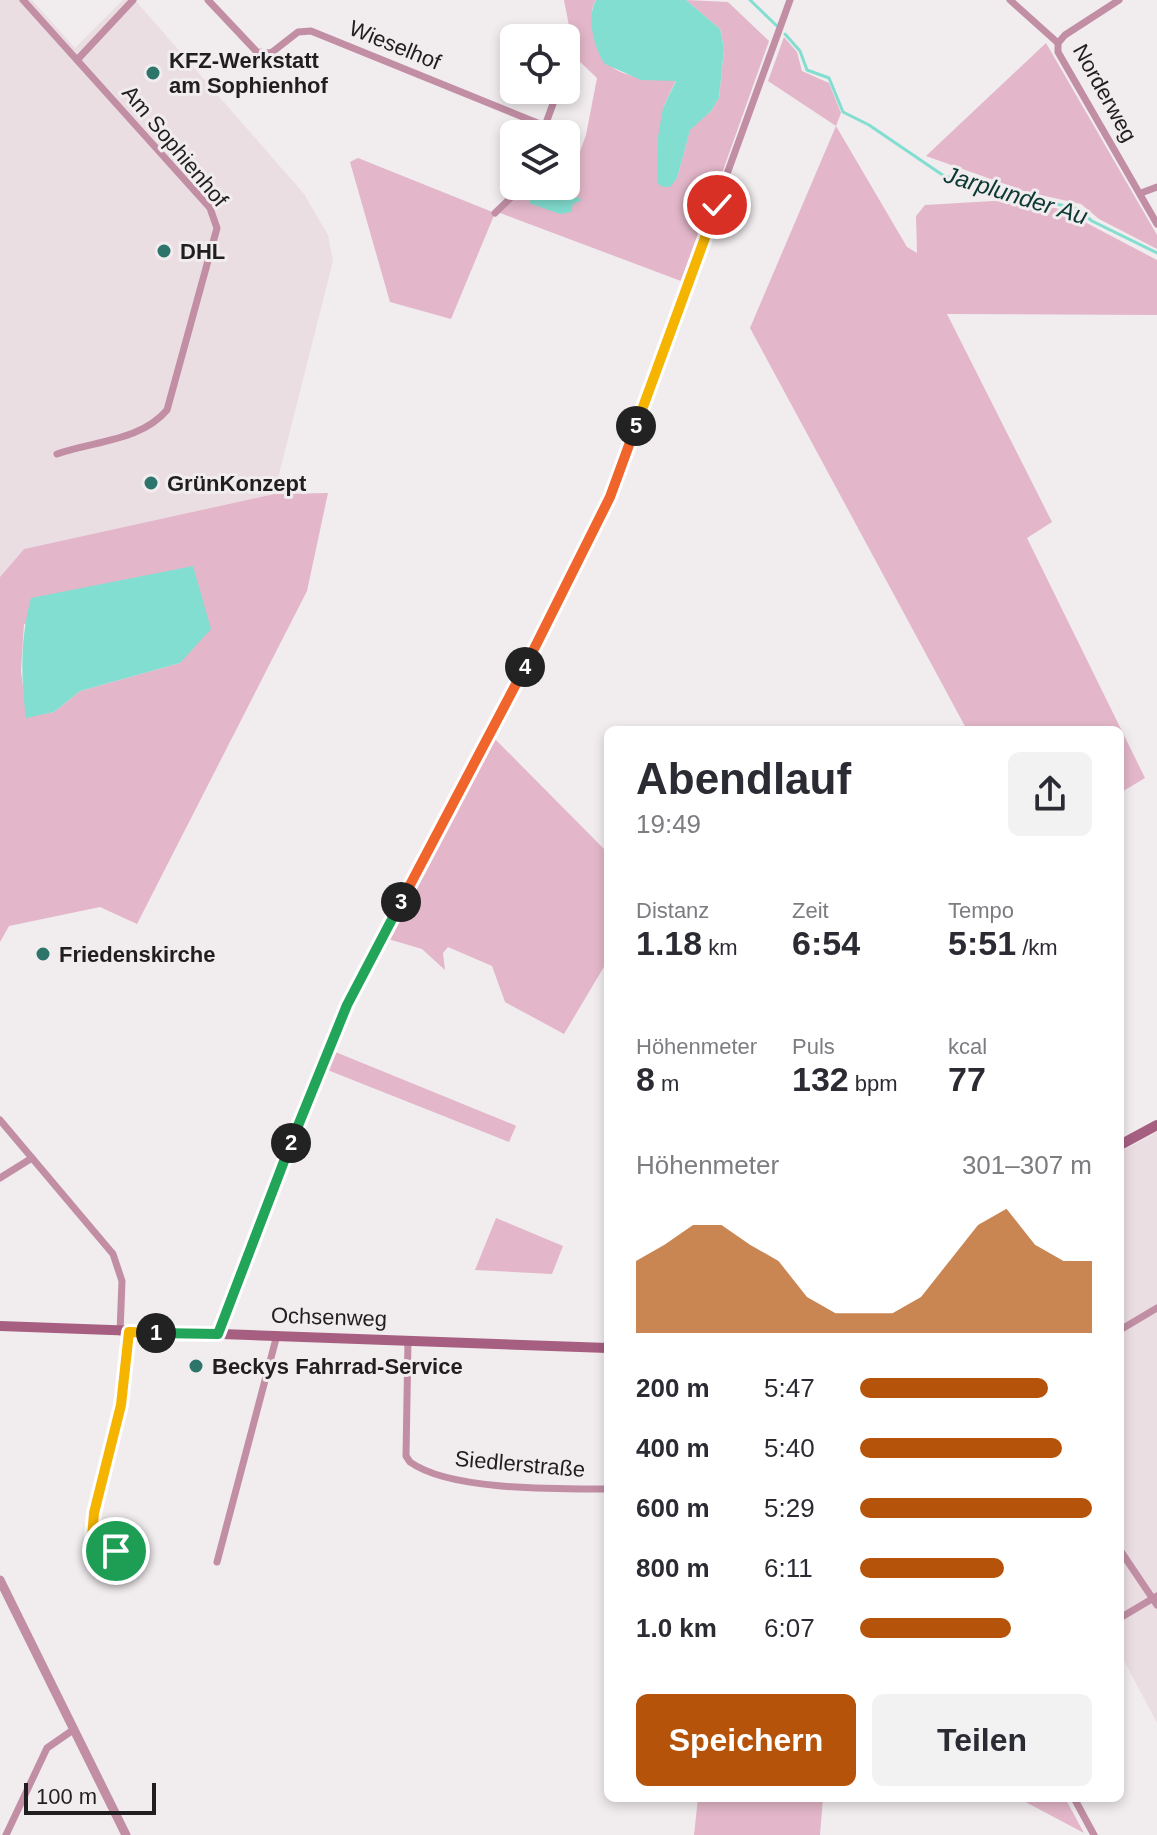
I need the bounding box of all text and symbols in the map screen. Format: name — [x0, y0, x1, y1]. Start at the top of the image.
street label: Wieselhof — [346, 15, 445, 75]
map controls — [500, 24, 580, 200]
button: locate — [500, 24, 580, 104]
street label: Norderweg — [1068, 40, 1142, 146]
place label: KFZ-Werkstatt am Sophienhof — [169, 48, 329, 98]
marker: KFZ-Werkstatt am Sophienhof — [144, 64, 162, 82]
street label: Am Sophienhof — [117, 80, 233, 212]
button: layers — [500, 120, 580, 200]
water label: Jarplunder Au — [940, 160, 1091, 230]
pin — [683, 171, 751, 239]
icon: check — [695, 183, 739, 227]
place label: DHL — [180, 239, 225, 264]
marker: DHL — [155, 242, 173, 260]
pin: 5 — [616, 406, 656, 446]
text: 5 — [630, 413, 642, 438]
place label: GrünKonzept — [167, 471, 307, 496]
marker: GrünKonzept — [142, 474, 160, 492]
pin: 4 — [505, 647, 545, 687]
text: 4 — [519, 654, 531, 679]
button: share — [1008, 752, 1092, 836]
text: Abendlauf — [636, 754, 851, 803]
text: 19:49 — [636, 809, 701, 839]
pin: 3 — [381, 882, 421, 922]
text: 3 — [395, 889, 407, 914]
text: Distanz — [636, 898, 709, 923]
text: Zeit — [792, 898, 829, 923]
text: Tempo — [948, 898, 1014, 923]
text: 1.18 — [636, 924, 702, 962]
text: 6:54 — [792, 924, 860, 962]
text: 5:51 — [948, 924, 1016, 962]
text: km — [702, 935, 738, 960]
text: /km — [1016, 935, 1058, 960]
place label: Friedenskirche — [59, 942, 216, 967]
marker: Friedenskirche — [34, 945, 52, 963]
text: Höhenmeter — [636, 1034, 757, 1059]
text: Puls — [792, 1034, 835, 1059]
text: kcal — [948, 1034, 987, 1059]
text: 8 — [636, 1060, 655, 1098]
text: 132 — [792, 1060, 849, 1098]
text: 77 — [948, 1060, 986, 1098]
text: m — [655, 1071, 679, 1096]
text: bpm — [849, 1071, 898, 1096]
pin: 2 — [271, 1123, 311, 1163]
text: 2 — [285, 1130, 297, 1155]
text: Höhenmeter — [636, 1150, 779, 1180]
text: 301–307 m — [962, 1150, 1092, 1180]
street label: Ochsenweg — [271, 1302, 387, 1332]
pin: 1 — [136, 1313, 176, 1353]
text: 1 — [150, 1320, 162, 1345]
place label: Beckys Fahrrad-Service — [212, 1354, 463, 1379]
marker: Beckys Fahrrad-Service — [187, 1357, 205, 1375]
text: 200 m — [636, 1373, 710, 1403]
text: 5:47 — [764, 1373, 815, 1403]
text: 400 m — [636, 1433, 710, 1463]
text: 5:40 — [764, 1433, 815, 1463]
street label: Siedlerstraße — [454, 1446, 586, 1482]
text: 600 m — [636, 1493, 710, 1523]
text: 5:29 — [764, 1493, 815, 1523]
pin — [82, 1517, 150, 1585]
icon: arrive — [94, 1529, 138, 1573]
text: 800 m — [636, 1553, 710, 1583]
text: 6:11 — [764, 1553, 813, 1583]
text: 1.0 km — [636, 1613, 717, 1643]
text: 6:07 — [764, 1613, 815, 1643]
button: Speichern — [636, 1694, 856, 1786]
button: Teilen — [872, 1694, 1092, 1786]
scale bar — [24, 1779, 156, 1815]
text: 100 m — [36, 1784, 97, 1809]

